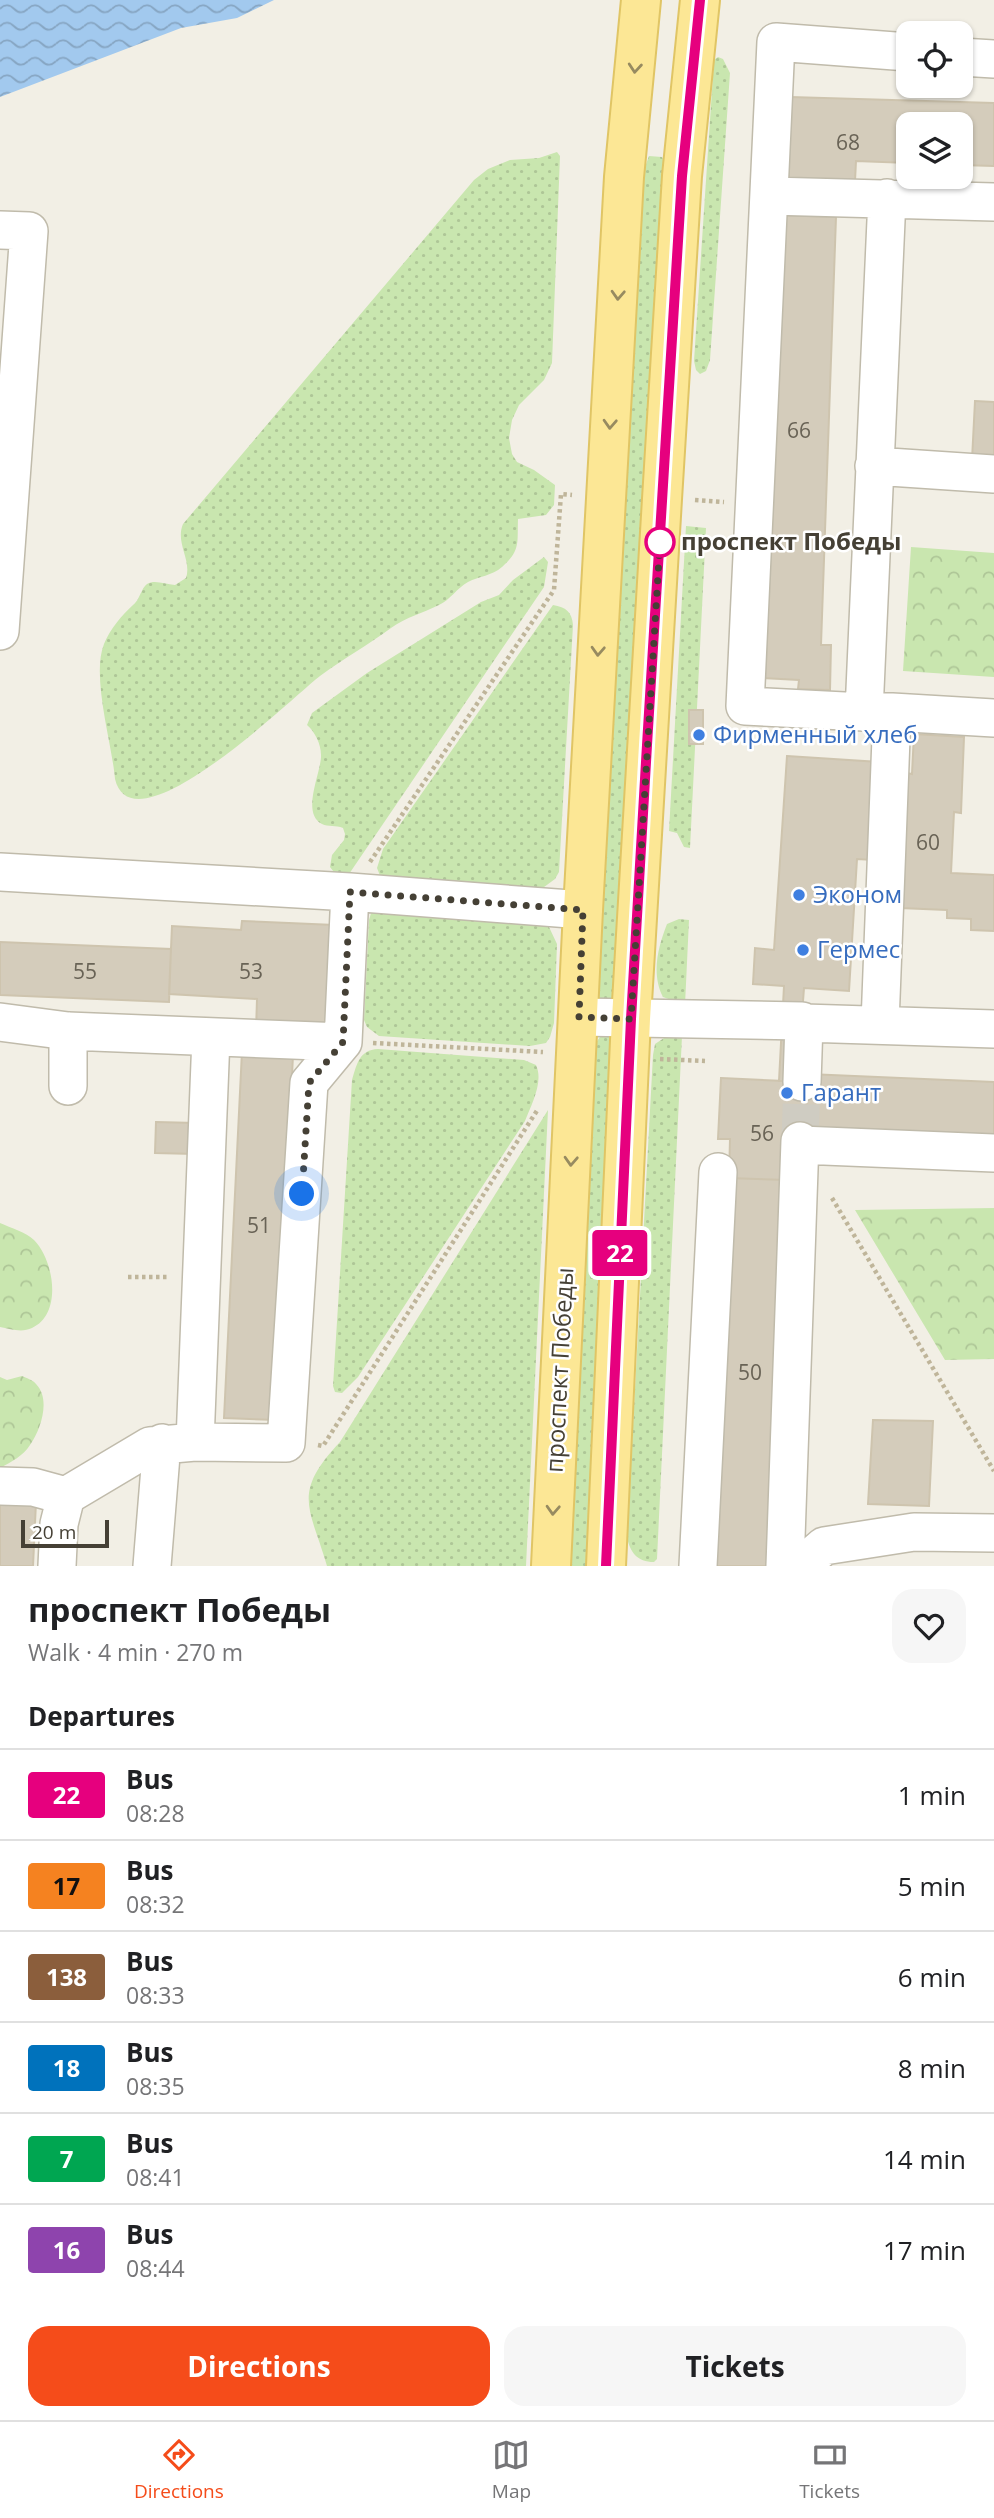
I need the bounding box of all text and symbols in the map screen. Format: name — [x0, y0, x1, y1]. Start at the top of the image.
map controls — [896, 21, 973, 189]
button: locate — [896, 21, 973, 98]
one-way arrow — [628, 63, 643, 74]
button: layers — [896, 112, 973, 189]
house number: 68 — [836, 128, 860, 156]
one-way arrow — [610, 290, 625, 301]
house number: 66 — [787, 416, 811, 444]
one-way arrow — [603, 419, 618, 430]
place label: проспект Победы — [681, 524, 901, 557]
marker: проспект Победы — [645, 527, 675, 557]
one-way arrow — [590, 646, 605, 657]
place label: Фирменный хлеб — [713, 717, 918, 750]
marker: Фирменный хлеб — [691, 727, 707, 743]
house number: 60 — [916, 828, 940, 856]
place label: Эконом — [813, 877, 902, 910]
marker: Эконом — [791, 887, 807, 903]
place label: Гермес — [817, 932, 900, 965]
marker: Гермес — [795, 942, 811, 958]
house number: 55 — [73, 957, 97, 985]
house number: 53 — [239, 957, 263, 985]
place label: Гарант — [801, 1075, 881, 1108]
marker: Гарант — [779, 1085, 795, 1101]
house number: 56 — [750, 1119, 774, 1147]
one-way arrow — [564, 1155, 579, 1166]
your location — [284, 1176, 319, 1211]
house number: 51 — [247, 1211, 271, 1239]
line badge: 22 — [588, 1230, 652, 1276]
text: 22 — [606, 1236, 634, 1269]
street label: проспект Победы — [537, 1266, 580, 1473]
house number: 50 — [738, 1358, 762, 1386]
one-way arrow — [546, 1505, 561, 1516]
scale bar — [21, 1517, 108, 1549]
text: 20 m — [32, 1519, 76, 1545]
text: проспект Победы — [28, 1587, 331, 1632]
button: heart — [892, 1589, 966, 1663]
text: Walk · 4 min · 270 m — [28, 1636, 243, 1668]
text: Departures — [28, 1698, 175, 1734]
text: Bus — [126, 1761, 173, 1797]
text: 1 min — [898, 1777, 966, 1813]
text: 22 — [53, 1778, 80, 1811]
text: 08:28 — [126, 1797, 185, 1829]
text: Bus — [126, 1852, 173, 1888]
text: 5 min — [898, 1868, 966, 1904]
text: 17 — [53, 1869, 80, 1902]
text: 08:32 — [126, 1888, 185, 1920]
text: Bus — [126, 1943, 173, 1979]
text: 6 min — [898, 1959, 966, 1995]
text: 138 — [46, 1960, 87, 1993]
text: 08:33 — [126, 1979, 185, 2011]
text: Bus — [126, 2034, 173, 2070]
text: 8 min — [898, 2050, 966, 2086]
text: 18 — [53, 2051, 80, 2084]
text: 08:35 — [126, 2070, 185, 2102]
text: Bus — [126, 2125, 173, 2161]
text: 14 min — [883, 2141, 966, 2177]
text: 7 — [60, 2142, 73, 2175]
text: 08:41 — [126, 2161, 185, 2193]
text: Bus — [126, 2216, 173, 2252]
text: 17 min — [883, 2232, 966, 2268]
text: 16 — [53, 2233, 80, 2266]
text: 08:44 — [126, 2252, 185, 2284]
button: Directions — [28, 2326, 490, 2406]
button: Tickets — [504, 2326, 966, 2406]
tab: Directions — [134, 2436, 224, 2504]
tab: Map — [492, 2436, 531, 2504]
tab: Tickets — [799, 2436, 860, 2504]

